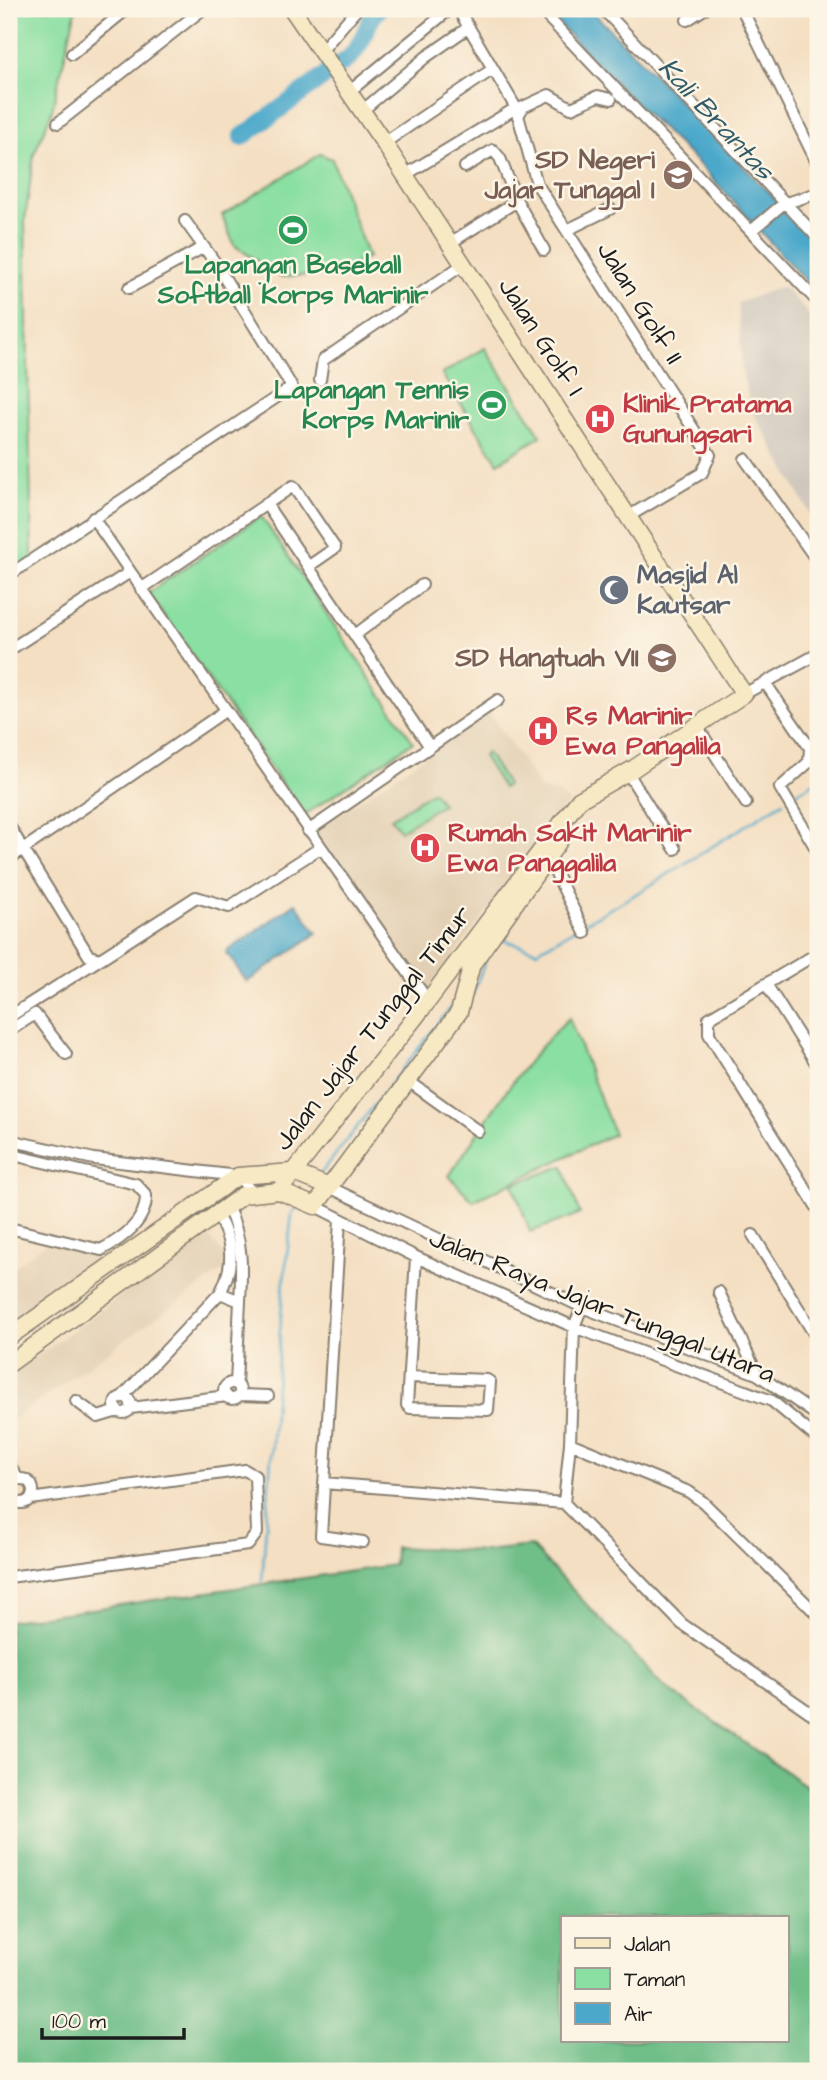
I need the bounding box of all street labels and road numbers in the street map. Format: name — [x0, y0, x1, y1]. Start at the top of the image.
street label: Jalan Golf II — [588, 235, 692, 371]
street label: Jalan Golf I — [489, 271, 593, 403]
street label: Jalan Jajar Tunggal Timur — [266, 898, 482, 1159]
street label: Jalan Raya Jajar Tunggal Utara — [423, 1220, 780, 1394]

